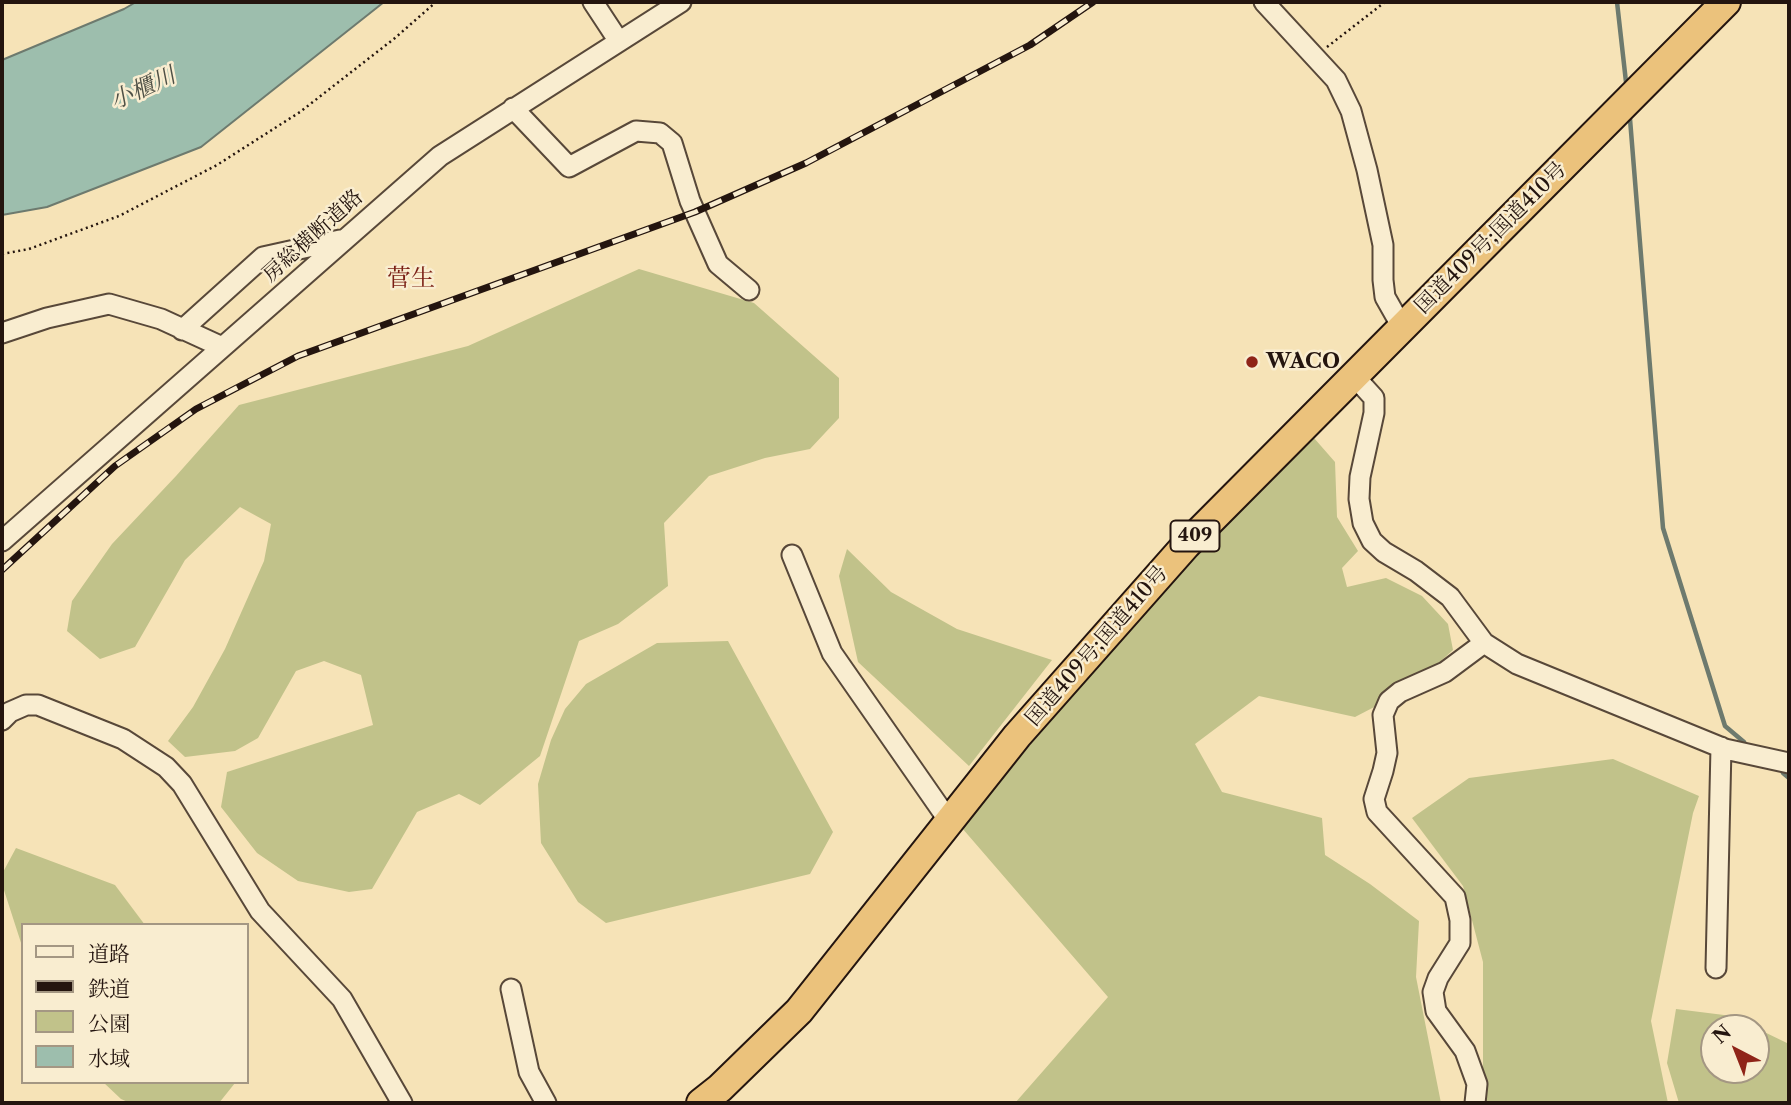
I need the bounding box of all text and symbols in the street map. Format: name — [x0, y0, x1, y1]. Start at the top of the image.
water label: 小櫃川 — [106, 62, 180, 116]
street label: 国道409号;国道410号 — [1410, 157, 1572, 319]
street label: 房総横断道路 — [258, 184, 368, 288]
district label: 菅生 — [387, 265, 435, 293]
place label: WACO — [1266, 349, 1340, 375]
marker: WACO — [1244, 354, 1260, 370]
road number: 409 — [1170, 520, 1220, 552]
street label: 国道409号;国道410号 — [1021, 561, 1173, 731]
legend — [21, 923, 248, 1084]
text: 道路 — [88, 941, 130, 966]
text: 鉄道 — [88, 976, 130, 1001]
text: 公園 — [88, 1011, 130, 1036]
north arrow — [1700, 1014, 1770, 1084]
text: N — [1708, 1020, 1736, 1049]
text: 水域 — [88, 1046, 130, 1071]

